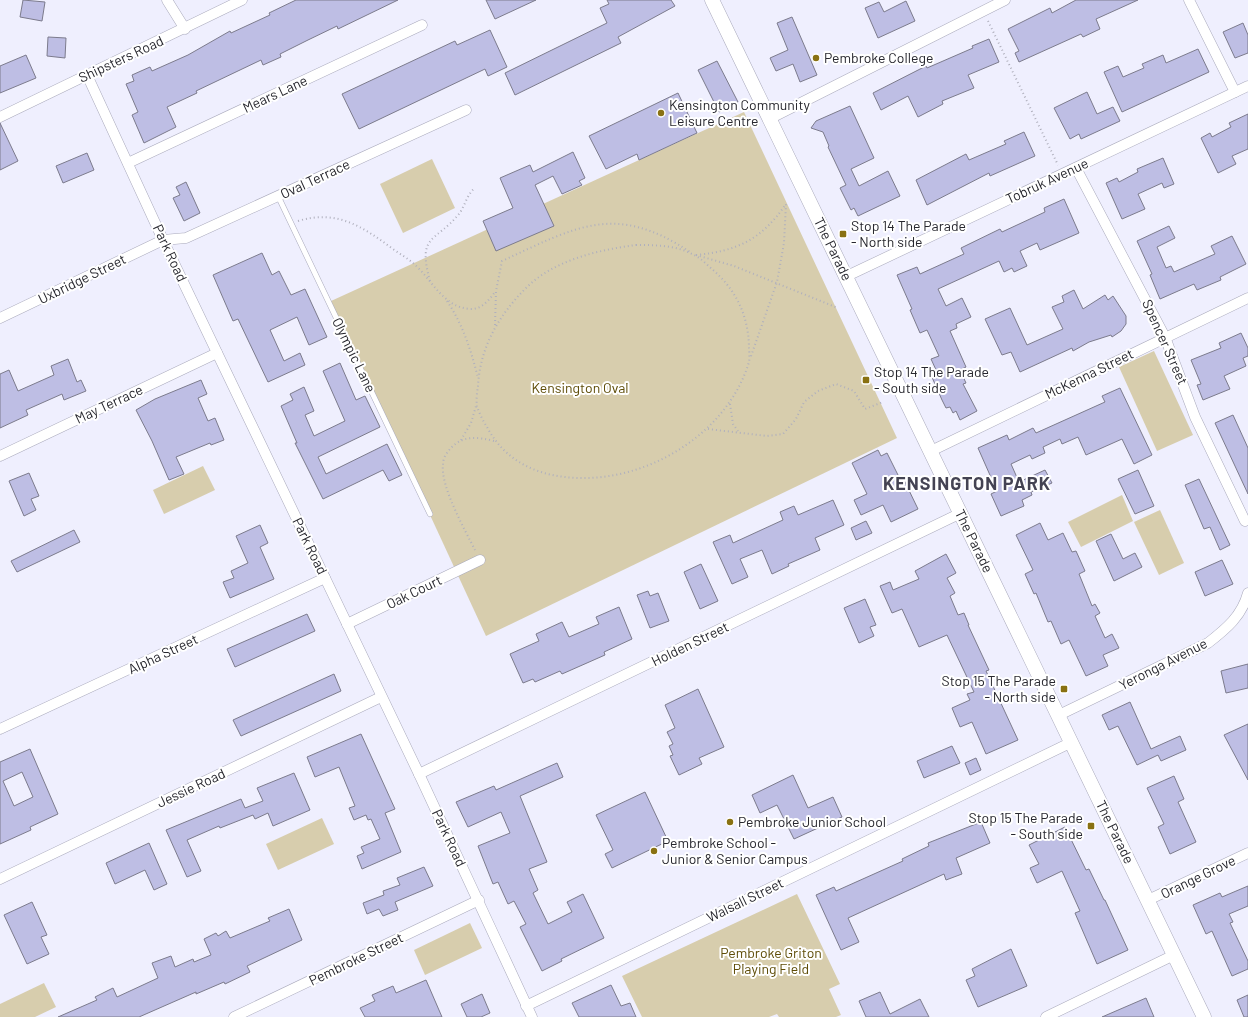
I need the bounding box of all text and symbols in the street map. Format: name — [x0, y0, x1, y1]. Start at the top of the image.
street label: Shipsters Road — [76, 31, 166, 86]
place label: Pembroke College — [824, 49, 933, 66]
marker: Pembroke College — [811, 53, 821, 63]
street label: Mears Lane — [240, 71, 310, 116]
place label: Kensington Community Leisure Centre — [669, 96, 811, 129]
marker: Kensington Community Leisure Centre — [656, 108, 666, 118]
street label: Tobruk Avenue — [1003, 154, 1091, 207]
street label: Oval Terrace — [277, 155, 352, 202]
street label: The Parade — [811, 214, 856, 283]
place label: Stop 14 The Parade - North side — [851, 217, 966, 250]
street label: Park Road — [150, 221, 191, 284]
marker: Stop 14 The Parade - North side — [838, 229, 848, 239]
street label: Uxbridge Street — [35, 250, 129, 307]
street label: Spencer Street — [1139, 297, 1192, 387]
street label: Olympic Lane — [329, 314, 380, 395]
street label: McKenna Street — [1042, 345, 1136, 402]
place label: Stop 14 The Parade - South side — [874, 363, 989, 396]
marker: Stop 14 The Parade - South side — [861, 375, 871, 385]
park label: Kensington Oval — [531, 379, 629, 396]
street label: May Terrace — [72, 380, 145, 427]
district label: KENSINGTON PARK — [883, 472, 1051, 494]
street label: The Parade — [952, 506, 997, 575]
street label: Park Road — [289, 515, 332, 577]
street label: Oak Court — [383, 571, 444, 612]
street label: Holden Street — [648, 618, 731, 670]
street label: Alpha Street — [125, 630, 200, 677]
street label: Yeronga Avenue — [1116, 634, 1210, 693]
place label: Stop 15 The Parade - North side — [941, 672, 1056, 705]
marker: Stop 15 The Parade - North side — [1059, 684, 1069, 694]
street label: Jessie Road — [154, 764, 228, 811]
street label: The Parade — [1093, 797, 1138, 866]
street label: Park Road — [429, 806, 470, 869]
place label: Stop 15 The Parade - South side — [968, 809, 1083, 842]
place label: Pembroke Junior School — [738, 813, 886, 830]
marker: Pembroke Junior School — [725, 817, 735, 827]
marker: Stop 15 The Parade - South side — [1086, 821, 1096, 831]
place label: Pembroke School - Junior & Senior Campus — [662, 834, 808, 867]
marker: Pembroke School - Junior & Senior Campus — [649, 846, 659, 856]
street label: Orange Grove — [1158, 851, 1238, 902]
street label: Walsall Street — [704, 874, 786, 925]
street label: Pembroke Street — [306, 928, 406, 989]
park label: Pembroke Griton Playing Field — [720, 944, 822, 977]

